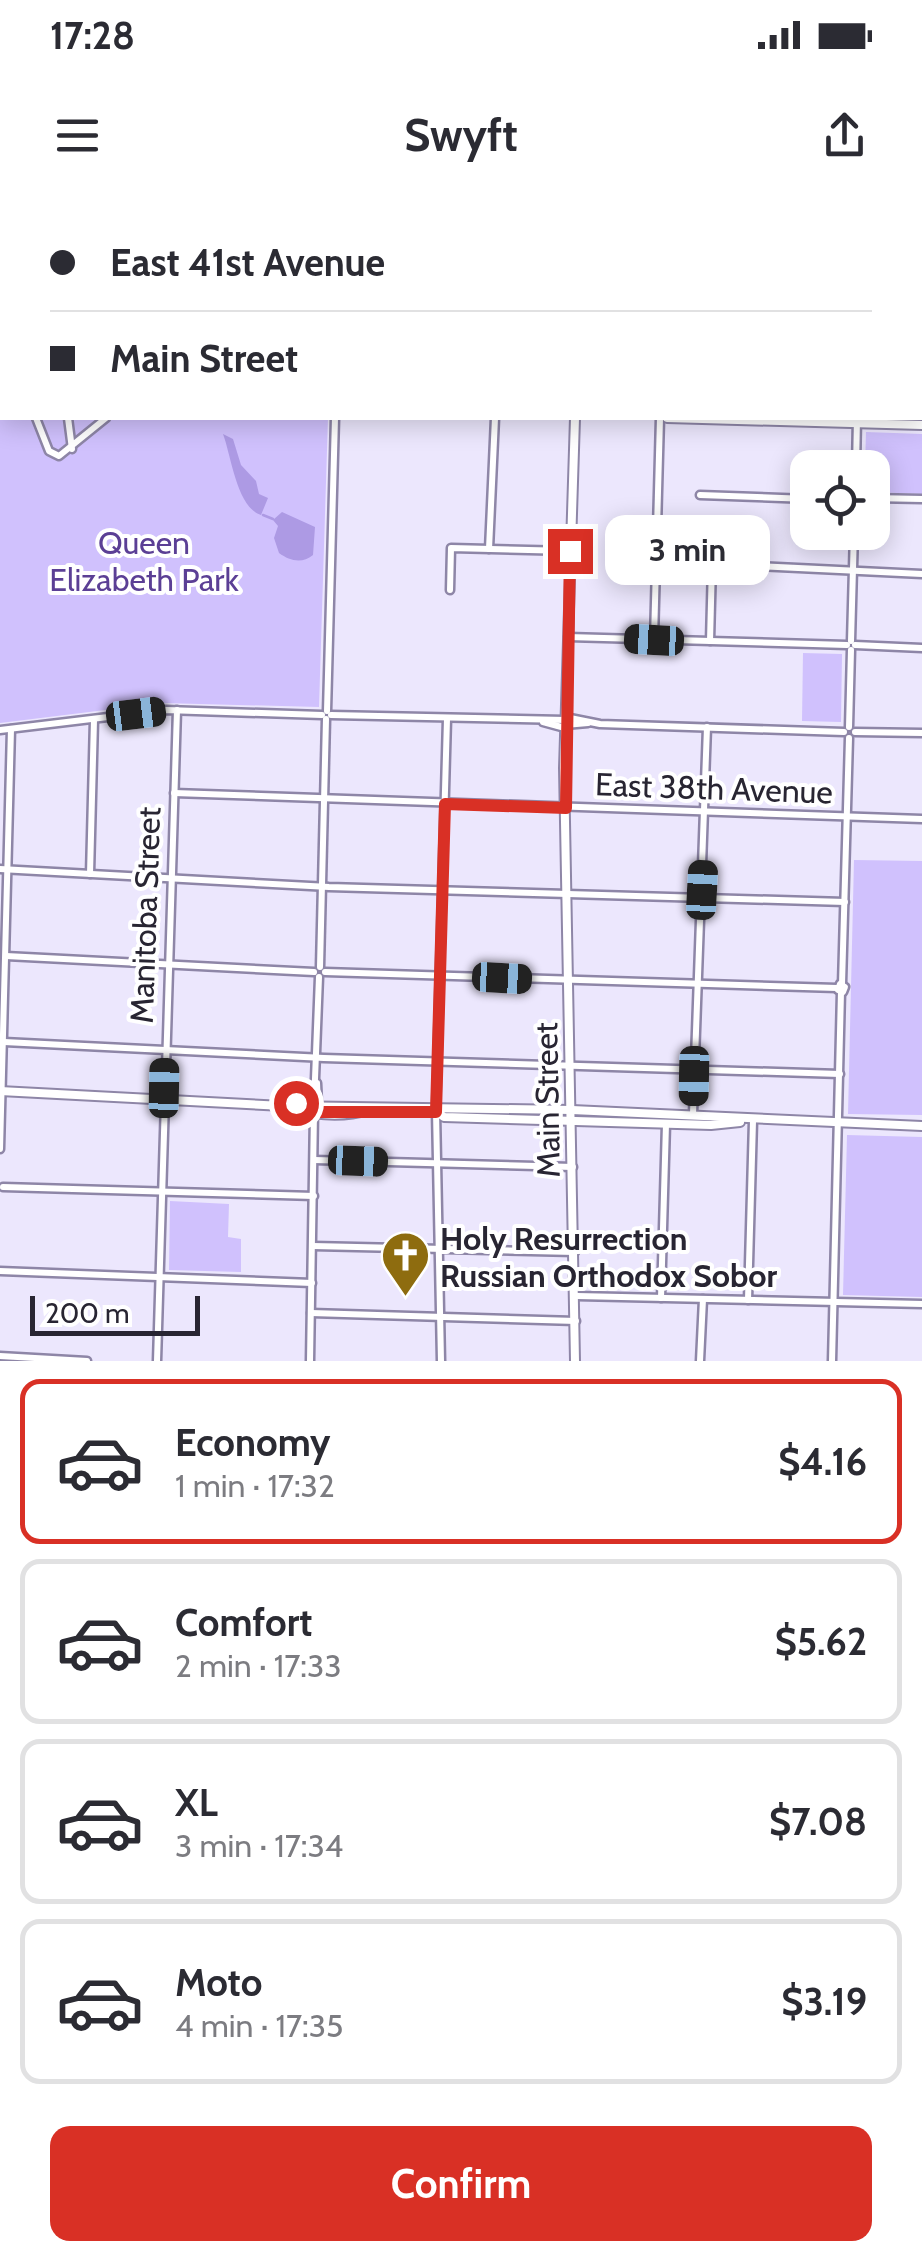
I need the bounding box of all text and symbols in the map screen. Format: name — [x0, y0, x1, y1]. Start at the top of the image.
text: 17:28 — [50, 12, 135, 59]
icon: menu — [50, 108, 105, 163]
text: Swyft — [404, 108, 518, 162]
icon: share — [817, 108, 872, 163]
text: East 41st Avenue — [110, 239, 385, 286]
text: Main Street — [110, 335, 298, 382]
map controls — [790, 450, 890, 550]
button: locate — [790, 450, 890, 550]
callout: 3 min — [605, 516, 770, 586]
park label: Queen Elizabeth Park — [49, 523, 239, 599]
route end — [548, 529, 593, 574]
text: 3 min — [649, 530, 726, 569]
car — [623, 623, 685, 657]
car — [104, 695, 168, 733]
street label: East 38th Avenue — [594, 764, 834, 812]
street label: Manitoba Street — [122, 806, 168, 1024]
car — [685, 859, 719, 921]
car — [471, 961, 533, 995]
street label: Main Street — [526, 1022, 568, 1178]
car — [678, 1046, 710, 1106]
car — [148, 1058, 180, 1118]
route start — [274, 1081, 319, 1126]
car — [327, 1145, 389, 1177]
place label: Holy Resurrection Russian Orthodox Sobor — [440, 1219, 778, 1295]
church icon: Holy Resurrection Russian Orthodox Sobor — [379, 1230, 431, 1298]
scale bar — [30, 1291, 200, 1336]
text: 200 m — [45, 1296, 130, 1330]
icon: car — [55, 1417, 145, 1507]
text: Economy — [175, 1419, 330, 1466]
text: $4.16 — [778, 1438, 867, 1485]
text: 1 min · 17:32 — [175, 1466, 335, 1505]
icon: car — [55, 1597, 145, 1687]
text: Comfort — [175, 1599, 312, 1646]
text: $5.62 — [775, 1618, 867, 1665]
text: 2 min · 17:33 — [175, 1646, 342, 1685]
icon: car — [55, 1777, 145, 1867]
text: XL — [175, 1779, 218, 1826]
text: $7.08 — [769, 1798, 867, 1845]
text: 3 min · 17:34 — [175, 1826, 343, 1865]
icon: car — [55, 1957, 145, 2047]
text: Moto — [175, 1959, 262, 2006]
text: $3.19 — [781, 1978, 867, 2025]
text: 4 min · 17:35 — [175, 2006, 343, 2045]
button: Confirm — [50, 2126, 872, 2241]

